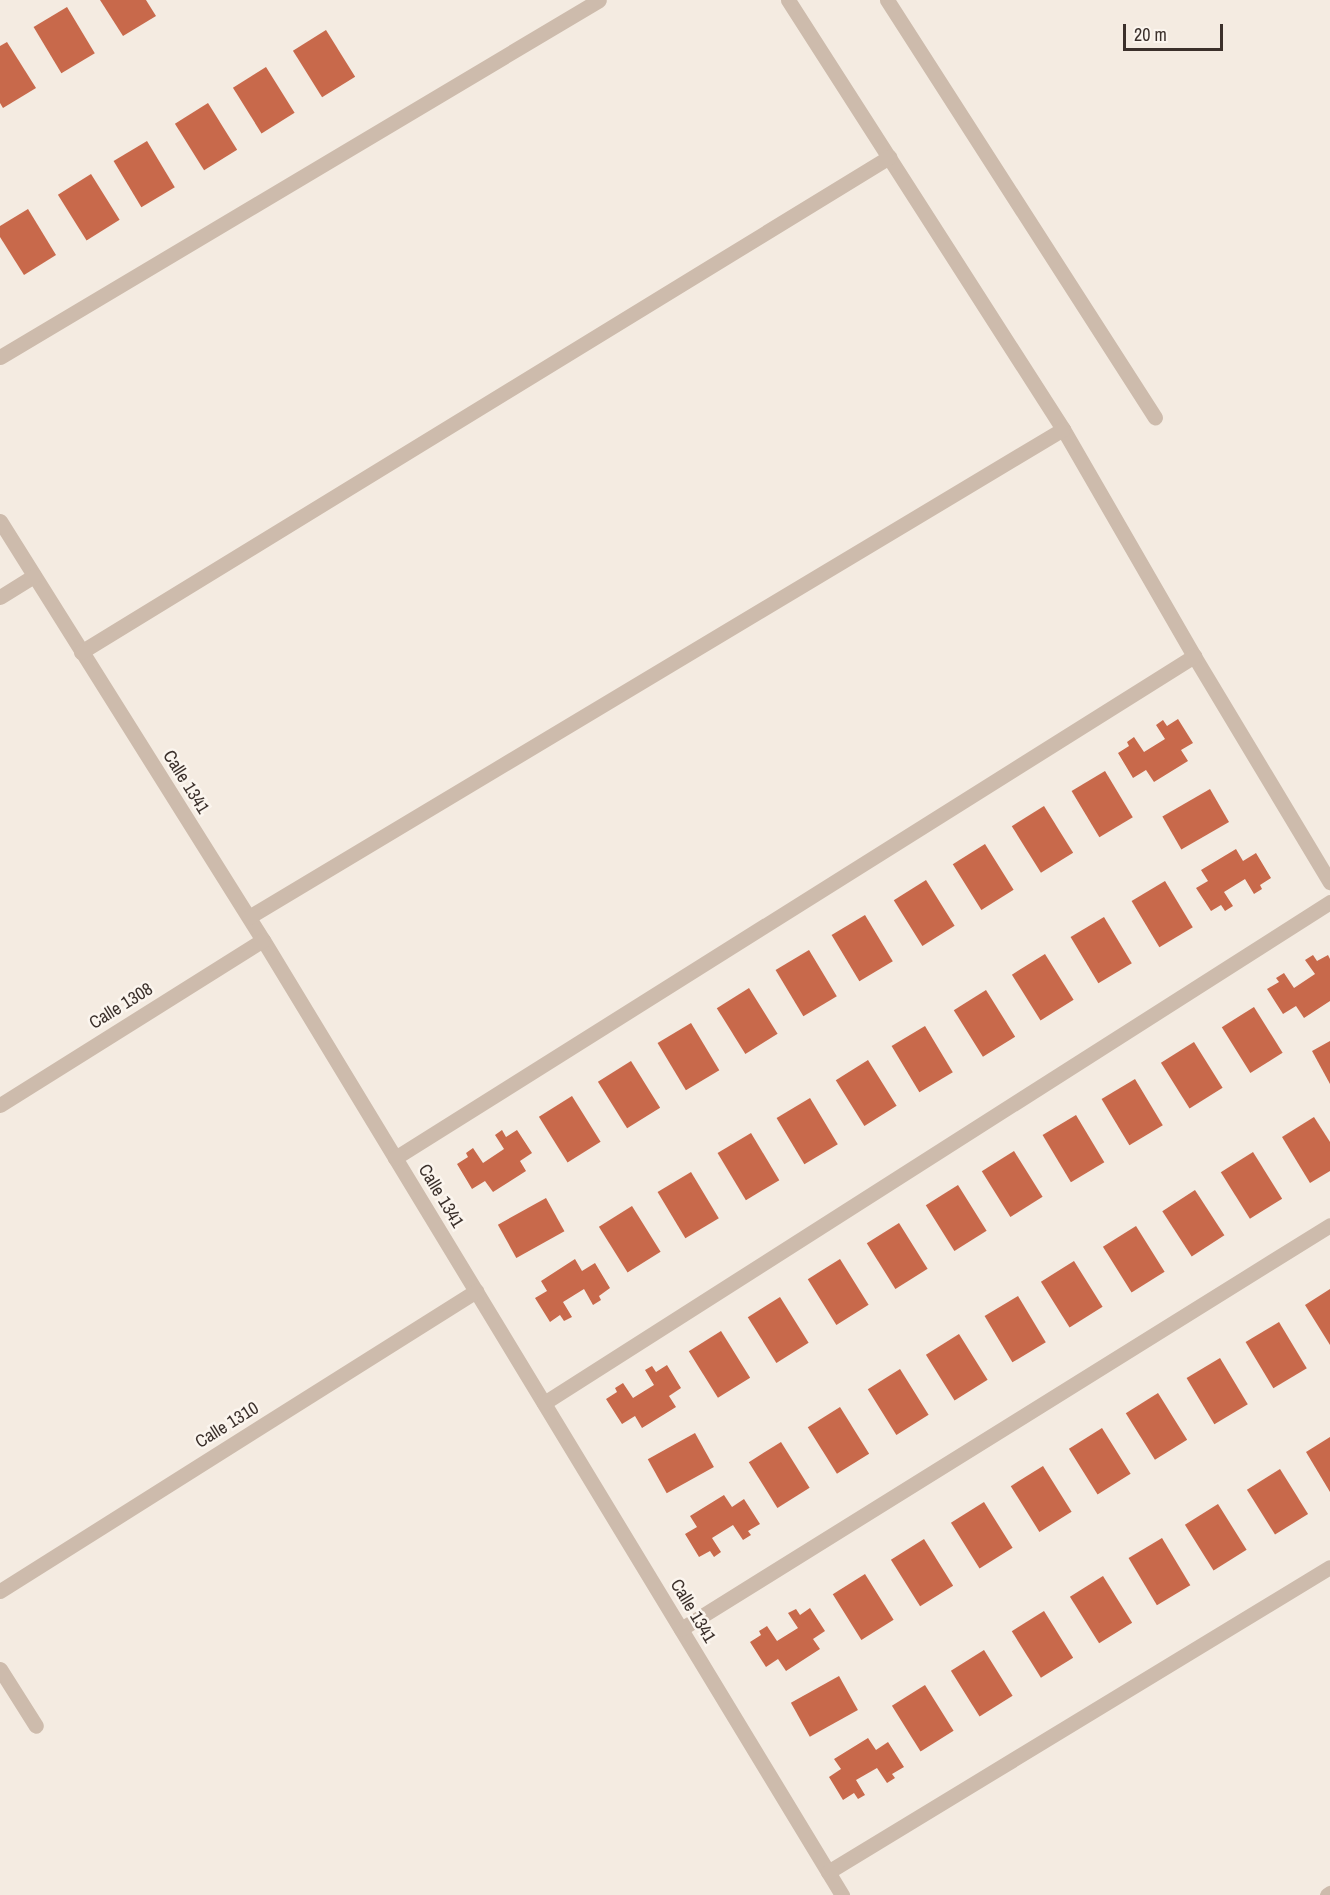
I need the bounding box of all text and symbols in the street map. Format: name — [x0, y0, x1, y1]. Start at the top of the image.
scale bar — [1126, 12, 1226, 50]
text: 20 m — [1134, 22, 1167, 47]
street label: Calle 1341 — [158, 746, 214, 818]
street label: Calle 1308 — [85, 978, 157, 1034]
street label: Calle 1341 — [414, 1160, 468, 1232]
street label: Calle 1310 — [191, 1397, 263, 1453]
street label: Calle 1341 — [666, 1575, 720, 1647]

